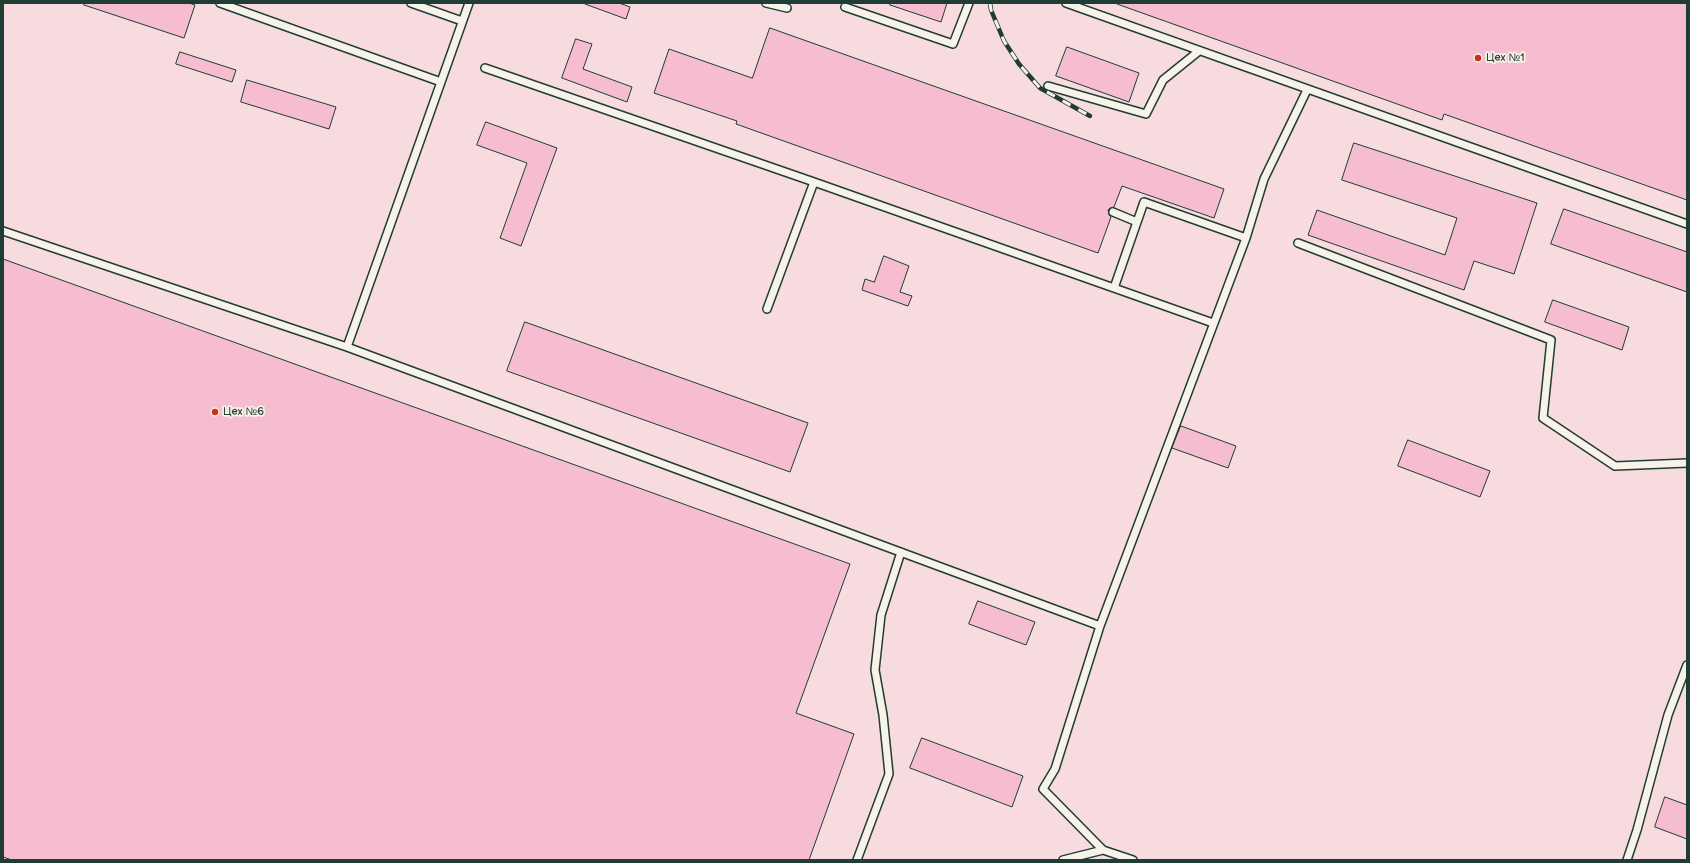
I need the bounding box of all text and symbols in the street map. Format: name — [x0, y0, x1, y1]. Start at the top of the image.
place label: Цех №1 — [1486, 51, 1525, 65]
marker: Цех №1 — [1473, 53, 1483, 63]
place label: Цех №6 — [223, 405, 264, 419]
marker: Цех №6 — [210, 407, 220, 417]

